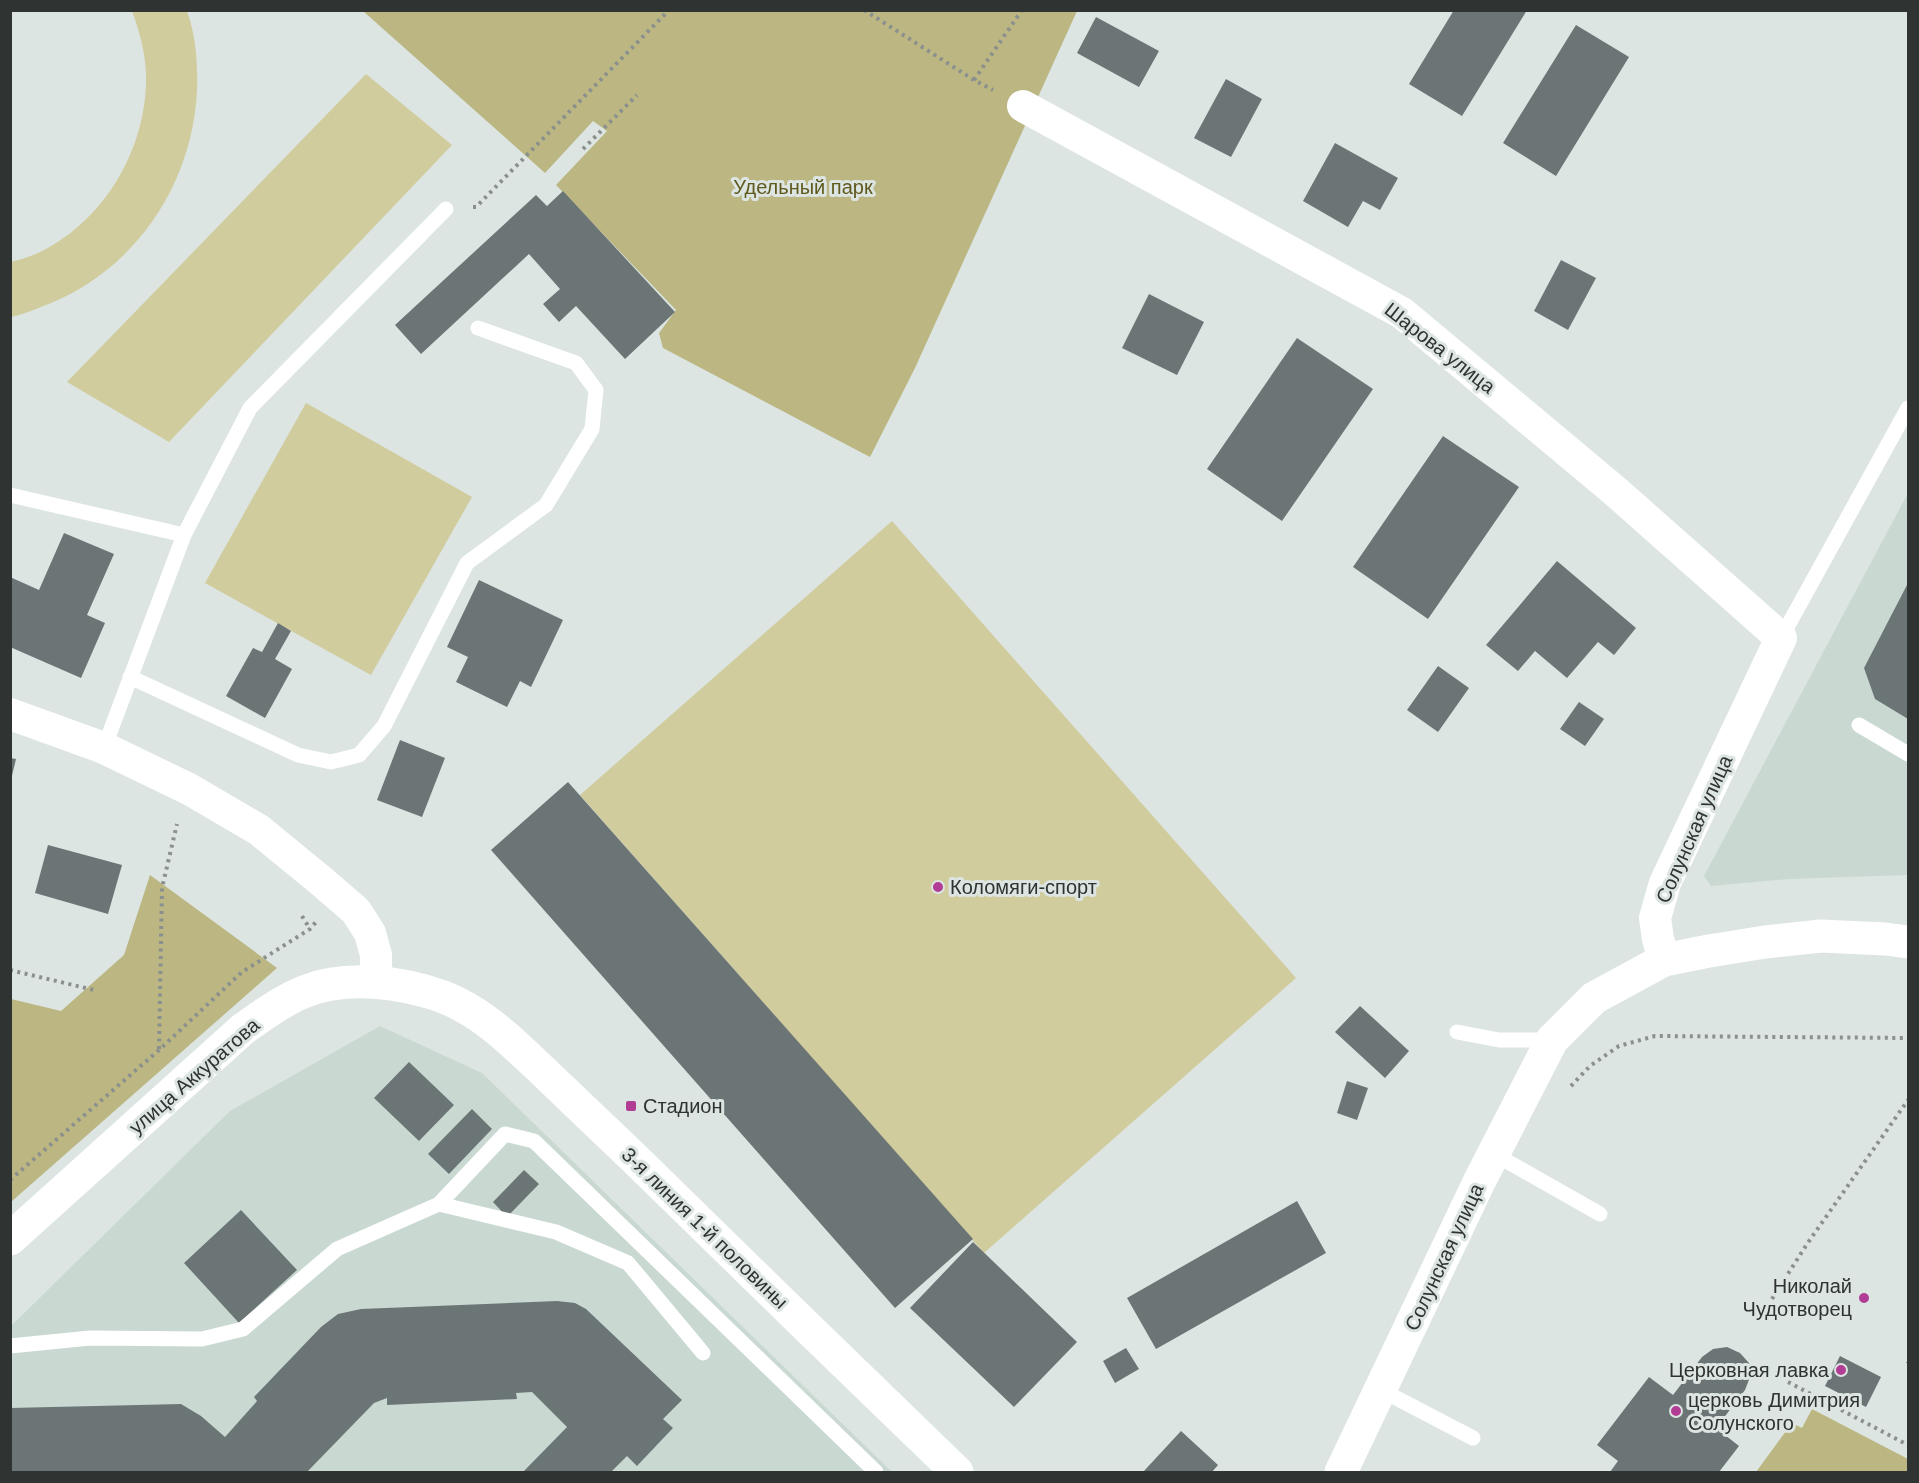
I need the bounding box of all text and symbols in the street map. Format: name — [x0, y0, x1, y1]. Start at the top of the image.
park label: Удельный парк — [733, 176, 873, 198]
street label: Шарова улица — [1381, 298, 1500, 398]
street label: Солунская улица — [1652, 751, 1737, 906]
place label: Коломяги-спорт — [950, 876, 1097, 898]
marker: Коломяги-спорт — [931, 880, 945, 894]
street label: улица Аккуратова — [125, 1013, 264, 1138]
place label: Стадион — [643, 1095, 723, 1117]
marker: Стадион — [624, 1099, 638, 1113]
street label: 3-я линия 1-й половины — [618, 1143, 792, 1313]
street label: Солунская улица — [1400, 1179, 1488, 1334]
place label: Николай Чудотворец — [1743, 1275, 1852, 1320]
marker: Николай Чудотворец — [1857, 1291, 1871, 1305]
place label: Церковная лавка — [1669, 1359, 1830, 1381]
marker: Церковная лавка — [1834, 1363, 1848, 1377]
place label: церковь Димитрия Солунского — [1688, 1389, 1860, 1434]
marker: церковь Димитрия Солунского — [1669, 1404, 1683, 1418]

